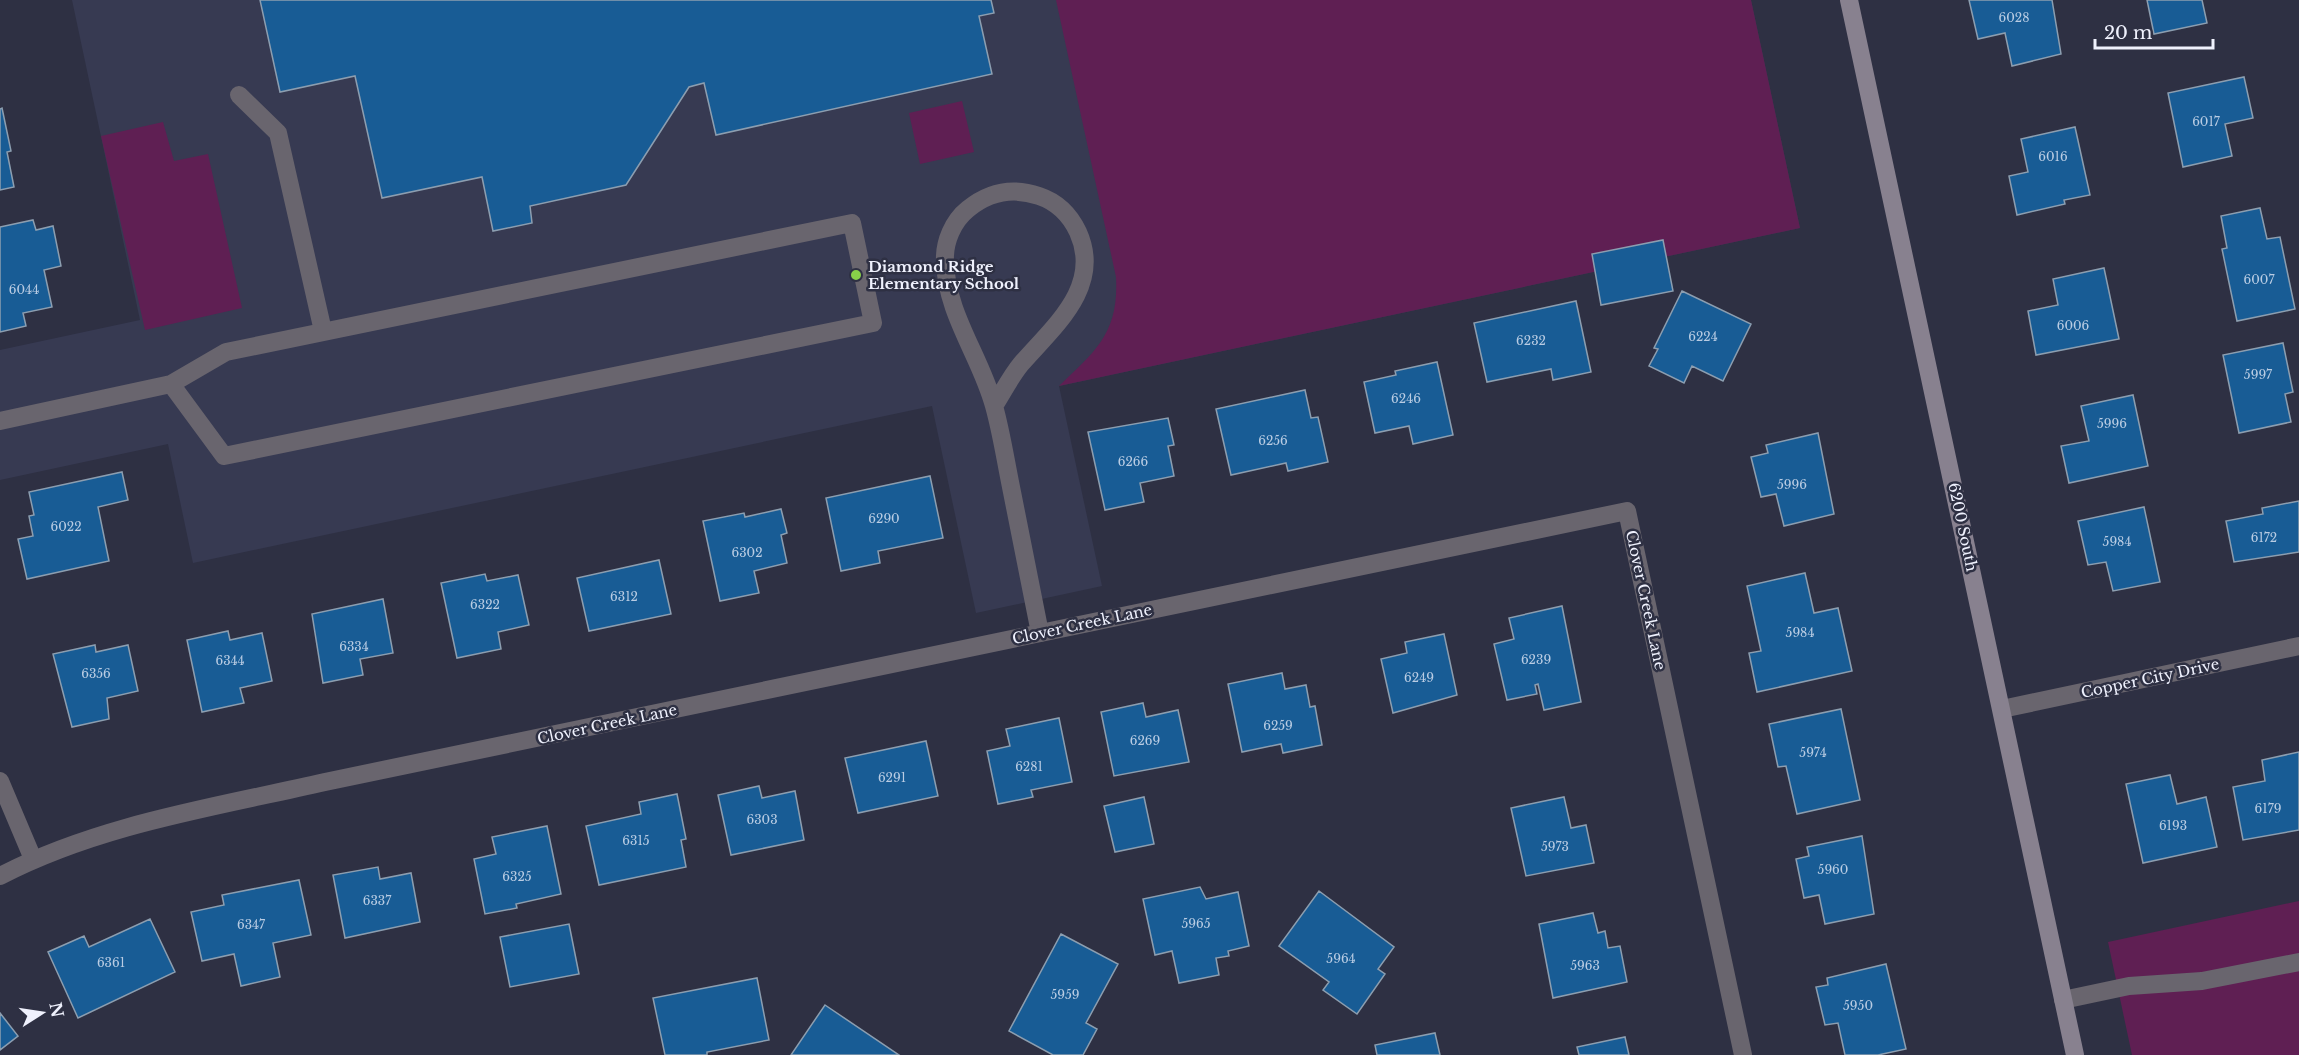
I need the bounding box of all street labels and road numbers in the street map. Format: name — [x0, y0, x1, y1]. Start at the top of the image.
street label: 6200 South — [1944, 481, 1982, 573]
street label: Clover Creek Lane — [1622, 528, 1670, 672]
street label: Clover Creek Lane — [1010, 600, 1154, 648]
street label: Copper City Drive — [2079, 654, 2221, 702]
street label: Clover Creek Lane — [535, 700, 679, 748]

